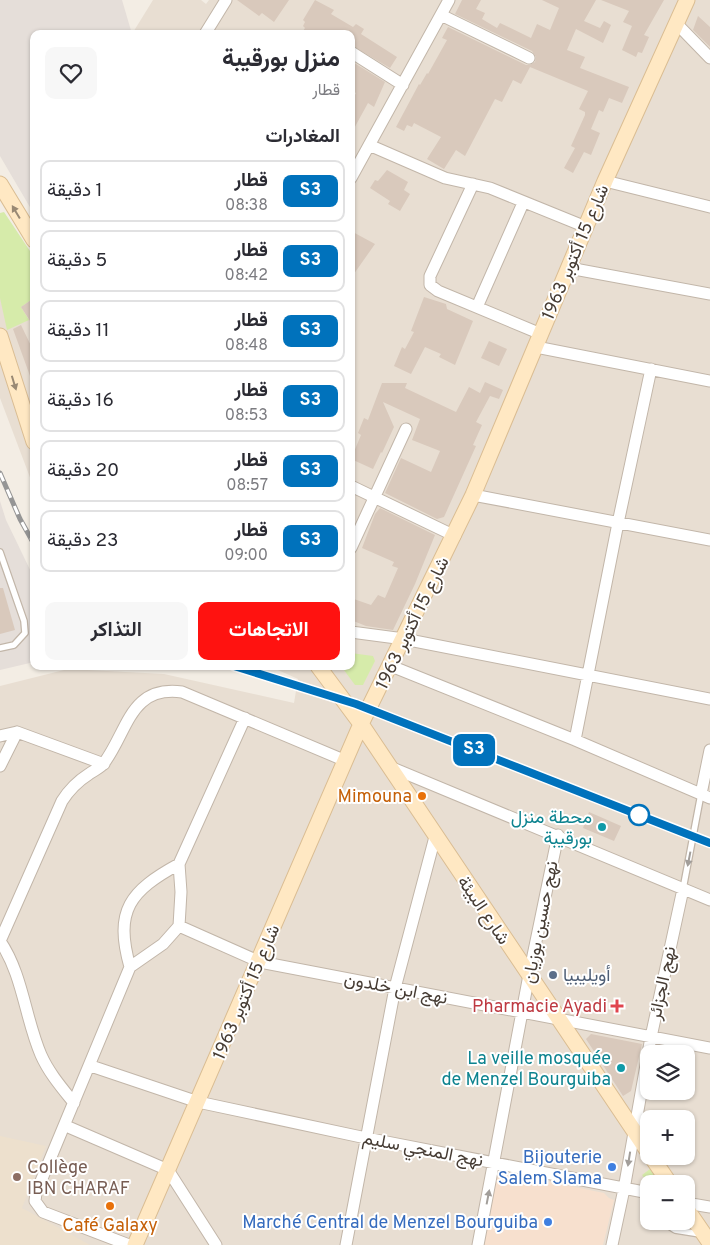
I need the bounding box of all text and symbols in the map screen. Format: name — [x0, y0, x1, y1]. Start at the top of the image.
text: منزل بورقيبة — [222, 45, 340, 75]
button: heart — [45, 47, 97, 99]
text: قطار — [312, 81, 340, 101]
text: المغادرات — [265, 125, 340, 149]
text: قطار — [234, 169, 268, 193]
text: 1 دقيقة — [47, 179, 103, 203]
text: S3 — [300, 179, 321, 202]
street label: شارع 15 أكتوبر 1963 — [538, 181, 615, 324]
text: 08:38 — [225, 196, 268, 216]
one-way arrow — [11, 206, 21, 219]
text: قطار — [234, 239, 268, 263]
text: 5 دقيقة — [47, 249, 107, 273]
text: S3 — [300, 249, 321, 272]
text: 08:42 — [225, 266, 268, 286]
text: قطار — [234, 309, 268, 333]
text: 11 دقيقة — [47, 319, 110, 343]
text: S3 — [300, 319, 321, 342]
text: 08:48 — [225, 336, 268, 356]
one-way arrow — [11, 375, 19, 390]
text: قطار — [234, 379, 268, 403]
text: 16 دقيقة — [47, 389, 114, 413]
text: S3 — [300, 389, 321, 412]
text: 08:53 — [225, 406, 268, 426]
text: قطار — [234, 449, 268, 473]
text: 20 دقيقة — [47, 459, 119, 483]
text: S3 — [300, 459, 321, 482]
text: 08:57 — [226, 476, 268, 496]
text: قطار — [234, 519, 268, 543]
text: 23 دقيقة — [47, 529, 119, 553]
text: S3 — [300, 529, 321, 552]
text: 09:00 — [224, 546, 268, 566]
street label: شارع 15 أكتوبر 1963 — [371, 554, 455, 694]
button: التذاكر — [45, 602, 188, 660]
button: الاتجاهات — [198, 602, 340, 660]
line badge: S3 — [452, 734, 496, 766]
text: S3 — [463, 738, 485, 761]
place label: Mimouna — [337, 786, 412, 809]
marker: Mimouna — [416, 790, 428, 802]
unlabelled marker — [628, 804, 650, 826]
place label: محطة منزل بورقيبة — [511, 807, 592, 851]
marker: محطة منزل بورقيبة — [596, 821, 608, 833]
one-way arrow — [684, 851, 692, 867]
street label: نهج حسين بوزيان — [518, 859, 565, 985]
street label: شارع البيئة — [451, 872, 514, 950]
street label: شارع 15 أكتوبر 1963 — [209, 921, 286, 1064]
street label: نهج الجزائر — [644, 944, 682, 1023]
place label: أويليبيا — [563, 965, 611, 988]
street label: نهج ابن خلدون — [342, 968, 449, 1011]
marker: أويليبيا — [547, 969, 559, 981]
place label: Pharmacie Ayadi — [472, 996, 607, 1019]
marker: Pharmacie Ayadi — [611, 1000, 623, 1012]
map controls — [640, 1045, 695, 1230]
button: layers — [640, 1045, 695, 1100]
place label: La veille mosquée de Menzel Bourguiba — [441, 1048, 611, 1092]
marker: La veille mosquée de Menzel Bourguiba — [615, 1062, 627, 1074]
button: + — [640, 1110, 695, 1165]
street label: نهج المنجي سليم — [360, 1127, 485, 1175]
place label: Bijouterie Salem Slama — [498, 1147, 602, 1191]
one-way arrow — [625, 1152, 633, 1168]
place label: Collège IBN CHARAF — [27, 1157, 130, 1201]
marker: Bijouterie Salem Slama — [606, 1161, 618, 1173]
marker: Collège IBN CHARAF — [11, 1171, 23, 1183]
button: − — [640, 1175, 695, 1230]
one-way arrow — [484, 1190, 492, 1205]
marker: Café Galaxy — [104, 1200, 116, 1212]
place label: Marché Central de Menzel Bourguiba — [242, 1212, 538, 1235]
place label: Café Galaxy — [62, 1215, 158, 1238]
marker: Marché Central de Menzel Bourguiba — [542, 1216, 554, 1228]

